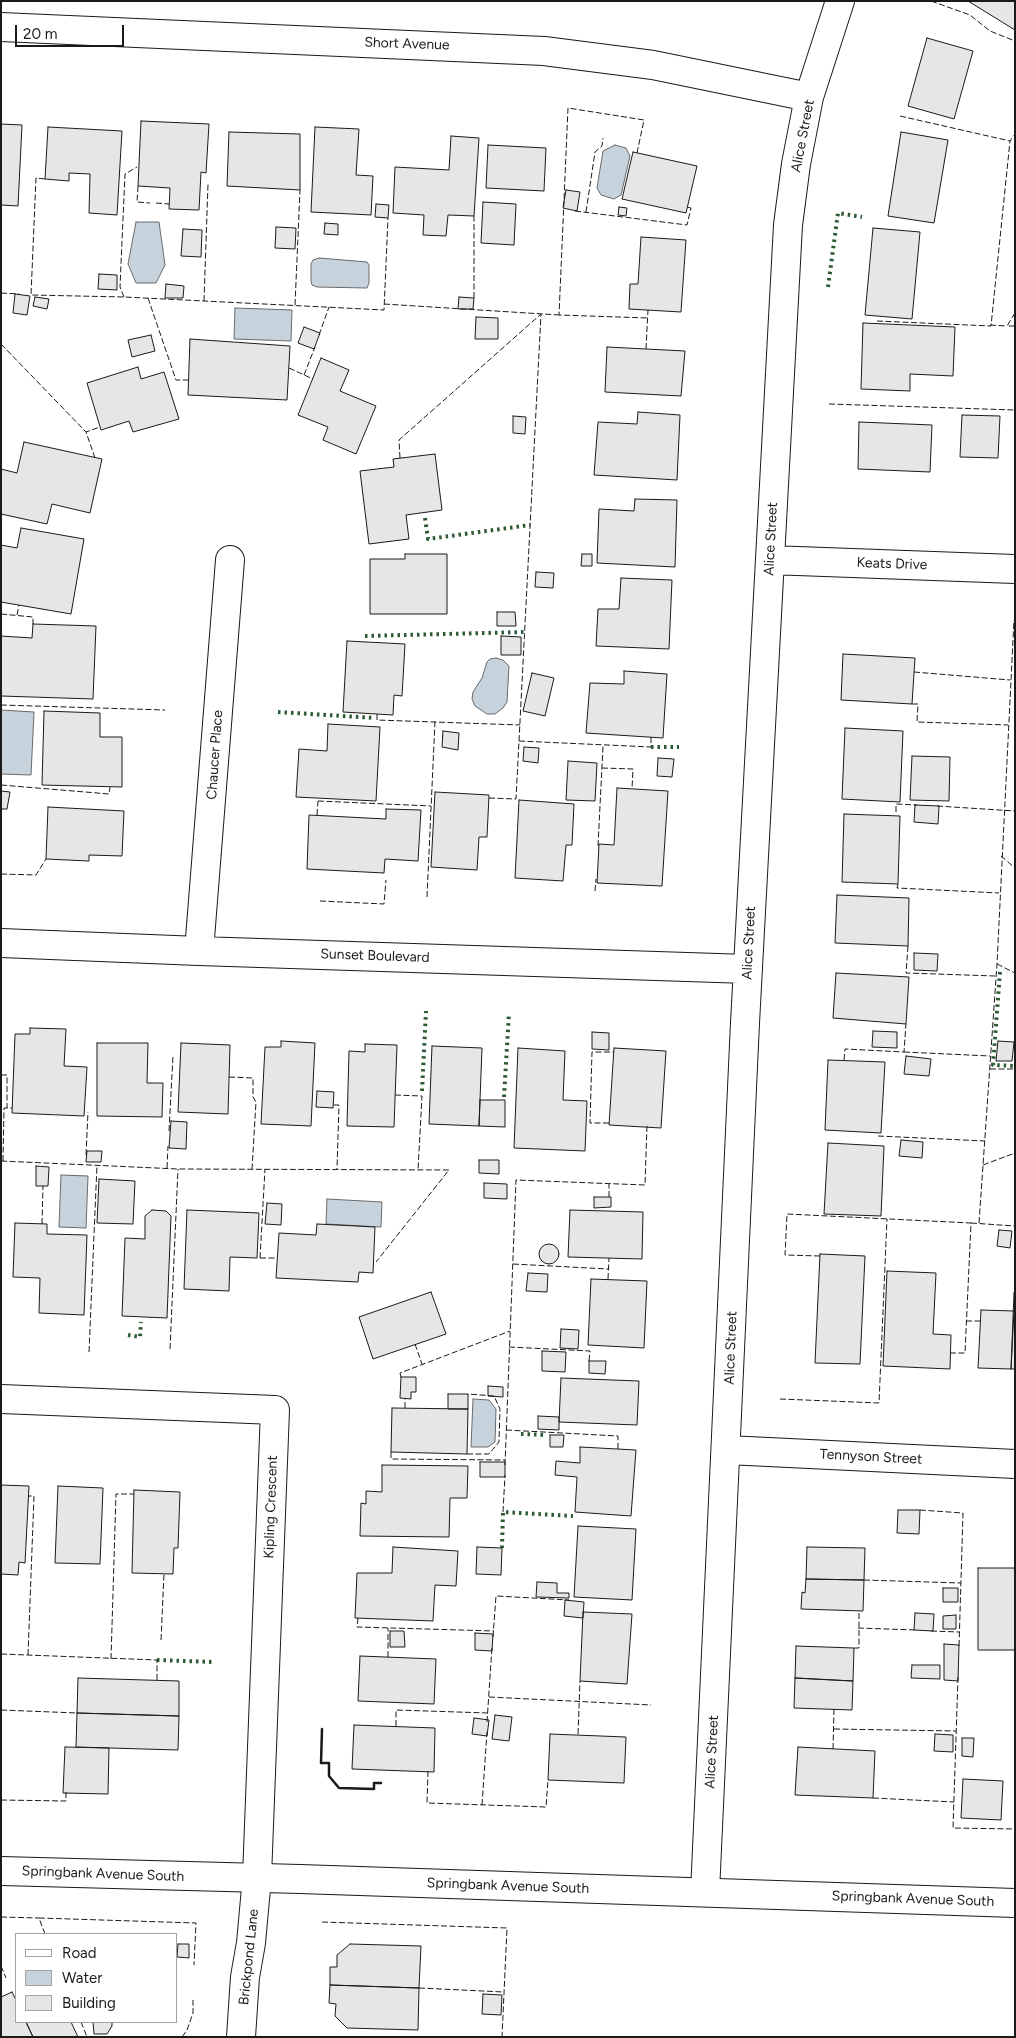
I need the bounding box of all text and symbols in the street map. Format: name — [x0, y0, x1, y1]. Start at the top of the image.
scale bar — [18, 15, 126, 47]
text: 20 m — [23, 25, 57, 43]
street label: Short Avenue — [364, 34, 450, 54]
street label: Alice Street — [788, 98, 818, 174]
street label: Alice Street — [761, 502, 781, 576]
street label: Keats Drive — [856, 554, 928, 574]
street label: Chaucer Place — [203, 710, 227, 800]
street label: Alice Street — [739, 906, 759, 980]
street label: Sunset Boulevard — [320, 946, 430, 966]
street label: Alice Street — [721, 1311, 741, 1385]
street label: Tennyson Street — [819, 1446, 923, 1468]
street label: Kipling Crescent — [261, 1455, 281, 1559]
street label: Alice Street — [702, 1715, 722, 1789]
street label: Springbank Avenue South — [21, 1863, 185, 1885]
street label: Springbank Avenue South — [426, 1875, 590, 1897]
street label: Springbank Avenue South — [831, 1888, 995, 1910]
street label: Brickpond Lane — [236, 1908, 262, 2006]
legend — [15, 1933, 178, 2023]
text: Road — [62, 1944, 97, 1962]
text: Water — [62, 1969, 102, 1987]
text: Building — [62, 1994, 116, 2012]

